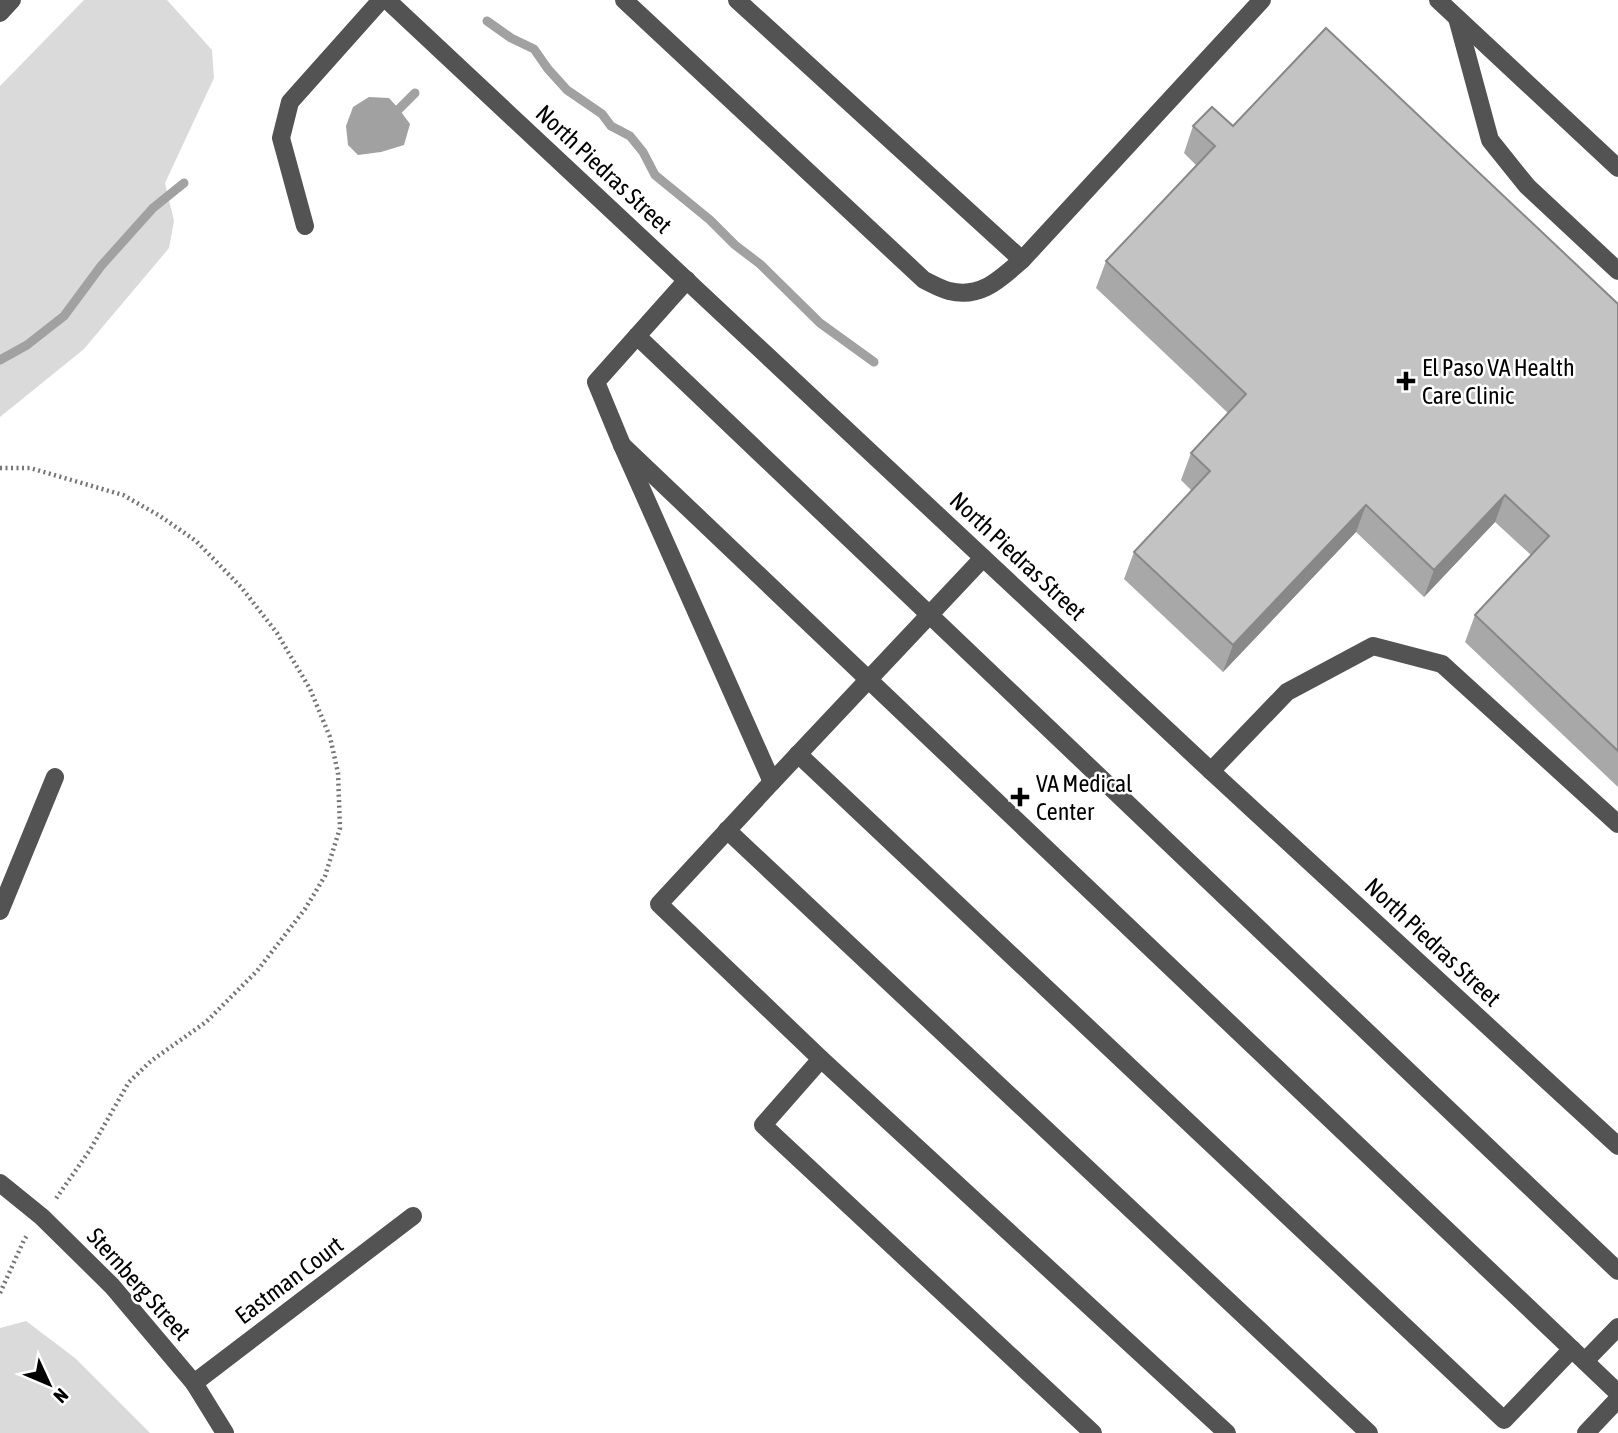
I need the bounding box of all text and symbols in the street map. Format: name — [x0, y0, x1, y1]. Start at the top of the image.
street label: North Piedras Street — [531, 99, 677, 239]
place label: El Paso VA Health Care Clinic — [1422, 354, 1575, 409]
marker: El Paso VA Health Care Clinic — [1396, 371, 1416, 391]
street label: North Piedras Street — [945, 486, 1091, 626]
place label: VA Medical Center — [1036, 770, 1133, 825]
marker: VA Medical Center — [1010, 787, 1030, 807]
street label: North Piedras Street — [1360, 872, 1506, 1012]
street label: Sternberg Street — [82, 1222, 196, 1346]
street label: Eastman Court — [230, 1231, 348, 1329]
north arrow — [14, 1349, 84, 1419]
text: N — [49, 1384, 73, 1407]

